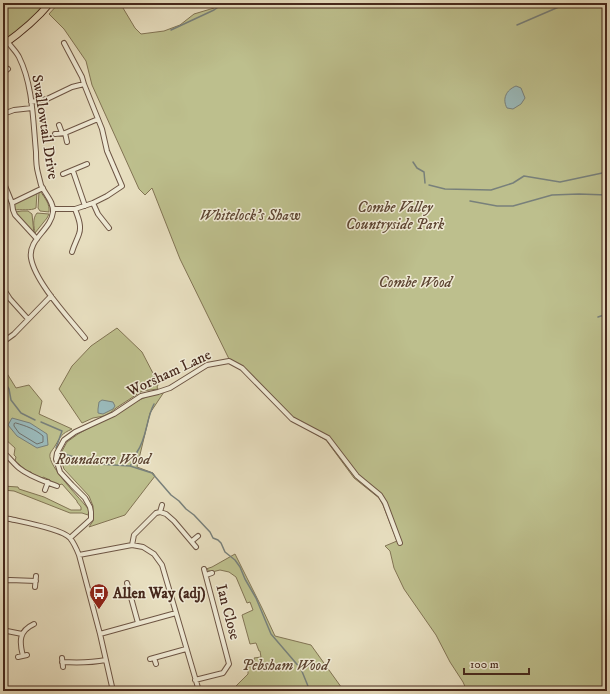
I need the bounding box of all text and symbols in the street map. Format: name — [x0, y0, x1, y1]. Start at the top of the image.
street label: Swallowtail Drive — [27, 73, 63, 181]
park label: Combe Valley Countryside Park — [346, 198, 445, 234]
park label: Whitelock's Shaw — [199, 206, 301, 225]
park label: Combe Wood — [378, 273, 454, 292]
street label: Worsham Lane — [123, 345, 214, 401]
park label: Roundacre Wood — [55, 450, 153, 469]
bus stop icon: Allen Way (adj) — [88, 582, 110, 610]
street label: Ian Close — [212, 582, 244, 642]
place label: Allen Way (adj) — [112, 584, 206, 603]
scale bar — [464, 650, 529, 676]
park label: Pebsham Wood — [242, 656, 331, 675]
text: 100 m — [470, 657, 499, 672]

